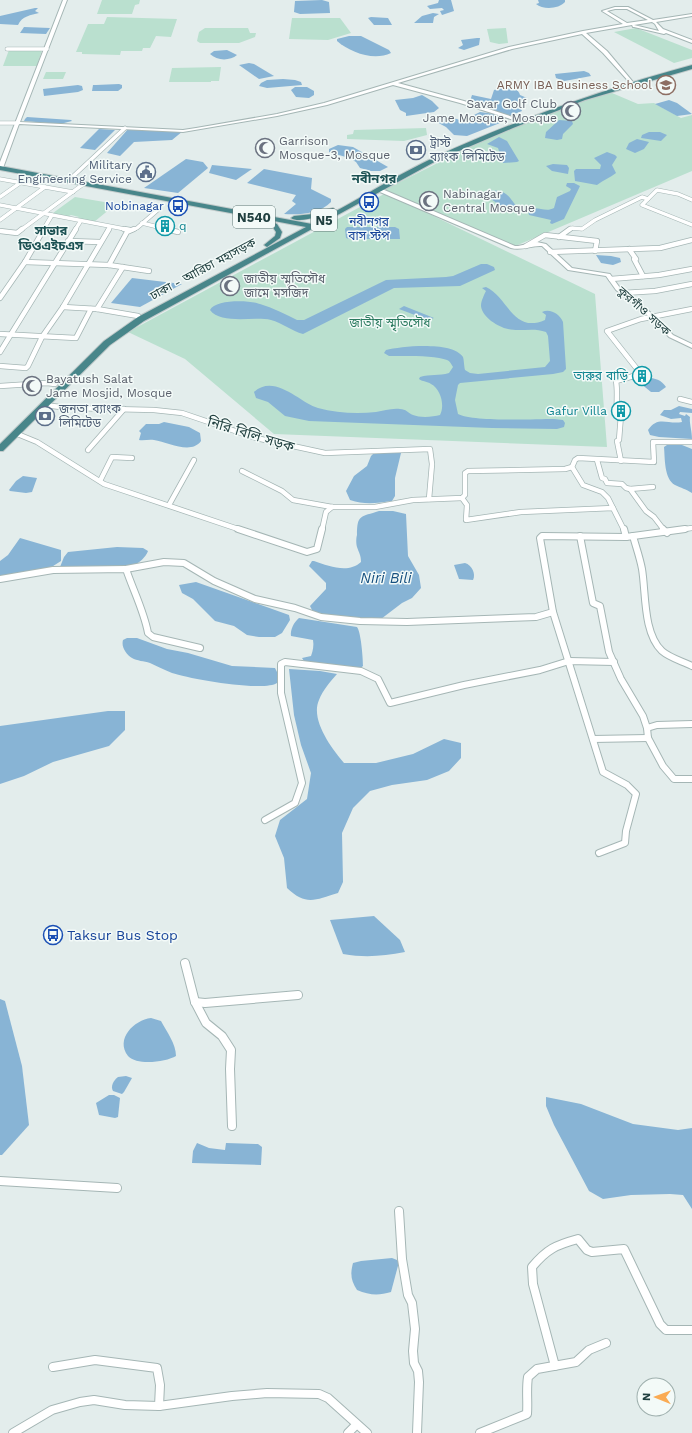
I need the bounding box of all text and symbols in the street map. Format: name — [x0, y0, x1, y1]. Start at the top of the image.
school or university icon: ARMY IBA Business School — [655, 74, 677, 96]
place label: ARMY IBA Business School — [497, 78, 652, 92]
place label: Savar Golf Club Jame Mosque, Mosque — [423, 97, 557, 125]
mosque icon: Savar Golf Club Jame Mosque, Mosque — [560, 100, 582, 122]
place label: Garrison Mosque-3, Mosque — [279, 134, 390, 162]
place label: ট্রাস্ট ব্যাংক লিমিটেড — [429, 135, 505, 164]
mosque icon: Garrison Mosque-3, Mosque — [254, 137, 276, 159]
bank icon: ট্রাস্ট ব্যাংক লিমিটেড — [405, 139, 427, 161]
place label: Military Engineering Service — [17, 158, 133, 186]
public building icon: Military Engineering Service — [135, 161, 157, 183]
district label: নবীনগর — [351, 171, 396, 186]
place label: Nabinagar Central Mosque — [443, 187, 535, 215]
mosque icon: Nabinagar Central Mosque — [418, 190, 440, 212]
bus stop icon: নবীনগর বাস স্টপ — [358, 191, 380, 213]
bus stop icon: Nobinagar — [167, 195, 189, 217]
place label: Nobinagar — [105, 199, 164, 213]
road number: N540 — [233, 206, 275, 228]
road number: N5 — [311, 209, 337, 231]
place label: নবীনগর বাস স্টপ — [347, 214, 390, 243]
building icon: q — [154, 215, 176, 237]
place label: q — [179, 219, 187, 233]
district label: সাভার ডিওএইচএস — [18, 223, 84, 253]
street label: ঢাকা - আরিচা মহাসড়ক — [146, 234, 258, 303]
place label: জাতীয় স্মৃতিসৌধ জামে মসজিদ — [243, 271, 326, 300]
mosque icon: জাতীয় স্মৃতিসৌধ জামে মসজিদ — [219, 275, 241, 297]
street label: কুরগাঁও সড়ক — [613, 282, 674, 339]
park label: জাতীয় স্মৃতিসৌধ — [348, 315, 431, 332]
building icon: তারুর বাড়ি — [631, 365, 653, 387]
place label: তারুর বাড়ি — [573, 368, 628, 383]
place label: Bayatush Salat Jame Mosjid, Mosque — [46, 372, 172, 400]
mosque icon: Bayatush Salat Jame Mosjid, Mosque — [21, 375, 43, 397]
building icon: Gafur Villa — [610, 400, 632, 422]
place label: জনতা ব্যাংক লিমিটেড — [58, 402, 121, 430]
place label: Gafur Villa — [546, 404, 607, 418]
bank icon: জনতা ব্যাংক লিমিটেড — [34, 405, 56, 427]
street label: নিরি বিলি সড়ক — [205, 413, 297, 455]
water label: Niri Bili — [360, 569, 413, 587]
bus stop icon: Taksur Bus Stop — [42, 924, 64, 946]
place label: Taksur Bus Stop — [67, 927, 178, 943]
north arrow — [636, 1377, 676, 1417]
text: N — [640, 1393, 653, 1401]

